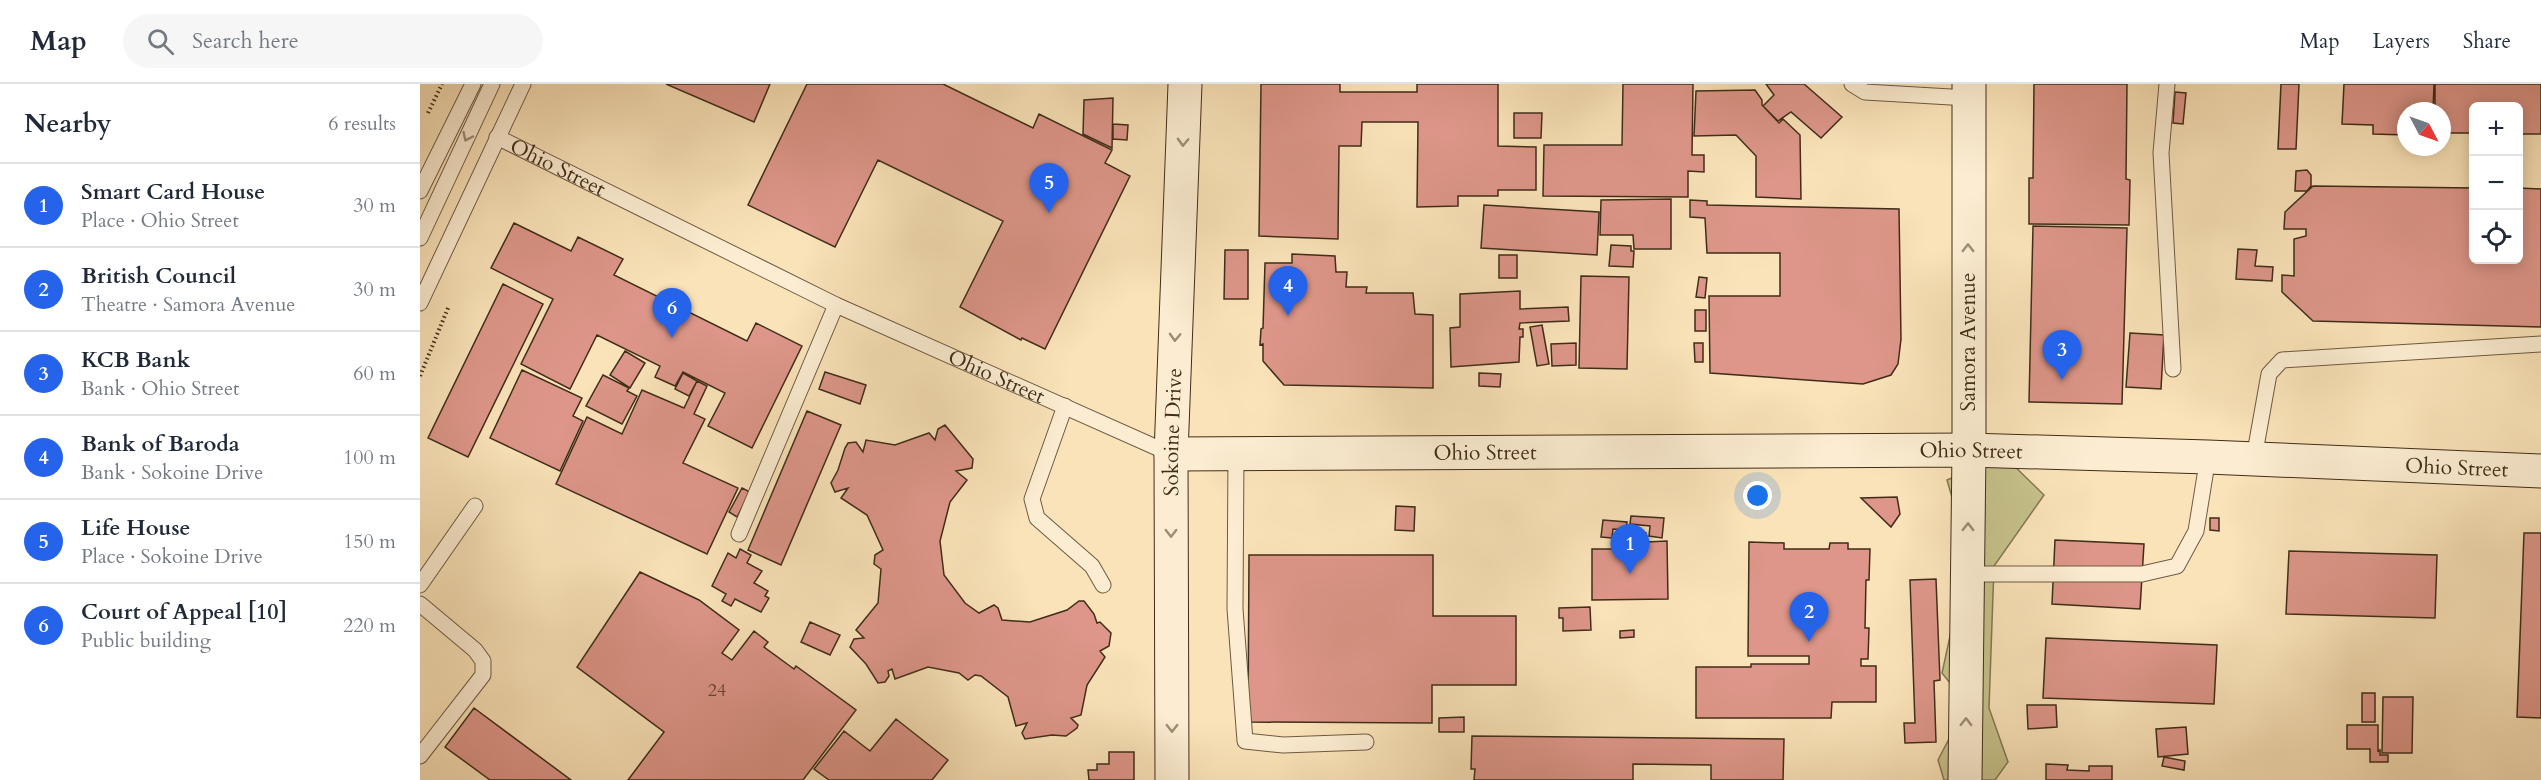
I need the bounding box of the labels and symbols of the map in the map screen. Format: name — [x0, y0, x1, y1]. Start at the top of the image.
north arrow — [2397, 102, 2451, 156]
one-way arrow — [462, 131, 474, 142]
street label: Ohio Street — [505, 132, 611, 204]
one-way arrow — [1176, 138, 1189, 147]
pin: 5 — [1030, 164, 1068, 213]
one-way arrow — [1962, 243, 1974, 252]
pin: 4 — [1268, 266, 1308, 316]
street label: Samora Avenue — [1954, 272, 1983, 412]
pin: 6 — [652, 288, 692, 338]
pin: 3 — [2042, 330, 2082, 380]
one-way arrow — [1169, 333, 1182, 342]
street label: Ohio Street — [943, 343, 1050, 411]
street label: Sokoine Drive — [1157, 367, 1189, 496]
street label: Ohio Street — [1919, 436, 2023, 467]
street label: Ohio Street — [1433, 438, 1537, 468]
street label: Ohio Street — [2404, 451, 2509, 485]
your location — [1743, 481, 1772, 510]
one-way arrow — [1962, 522, 1974, 531]
pin: 1 — [1610, 524, 1650, 574]
one-way arrow — [1165, 529, 1177, 538]
pin: 2 — [1790, 592, 1828, 642]
house number: 24 — [708, 678, 726, 703]
one-way arrow — [1960, 717, 1972, 726]
one-way arrow — [1166, 724, 1178, 733]

